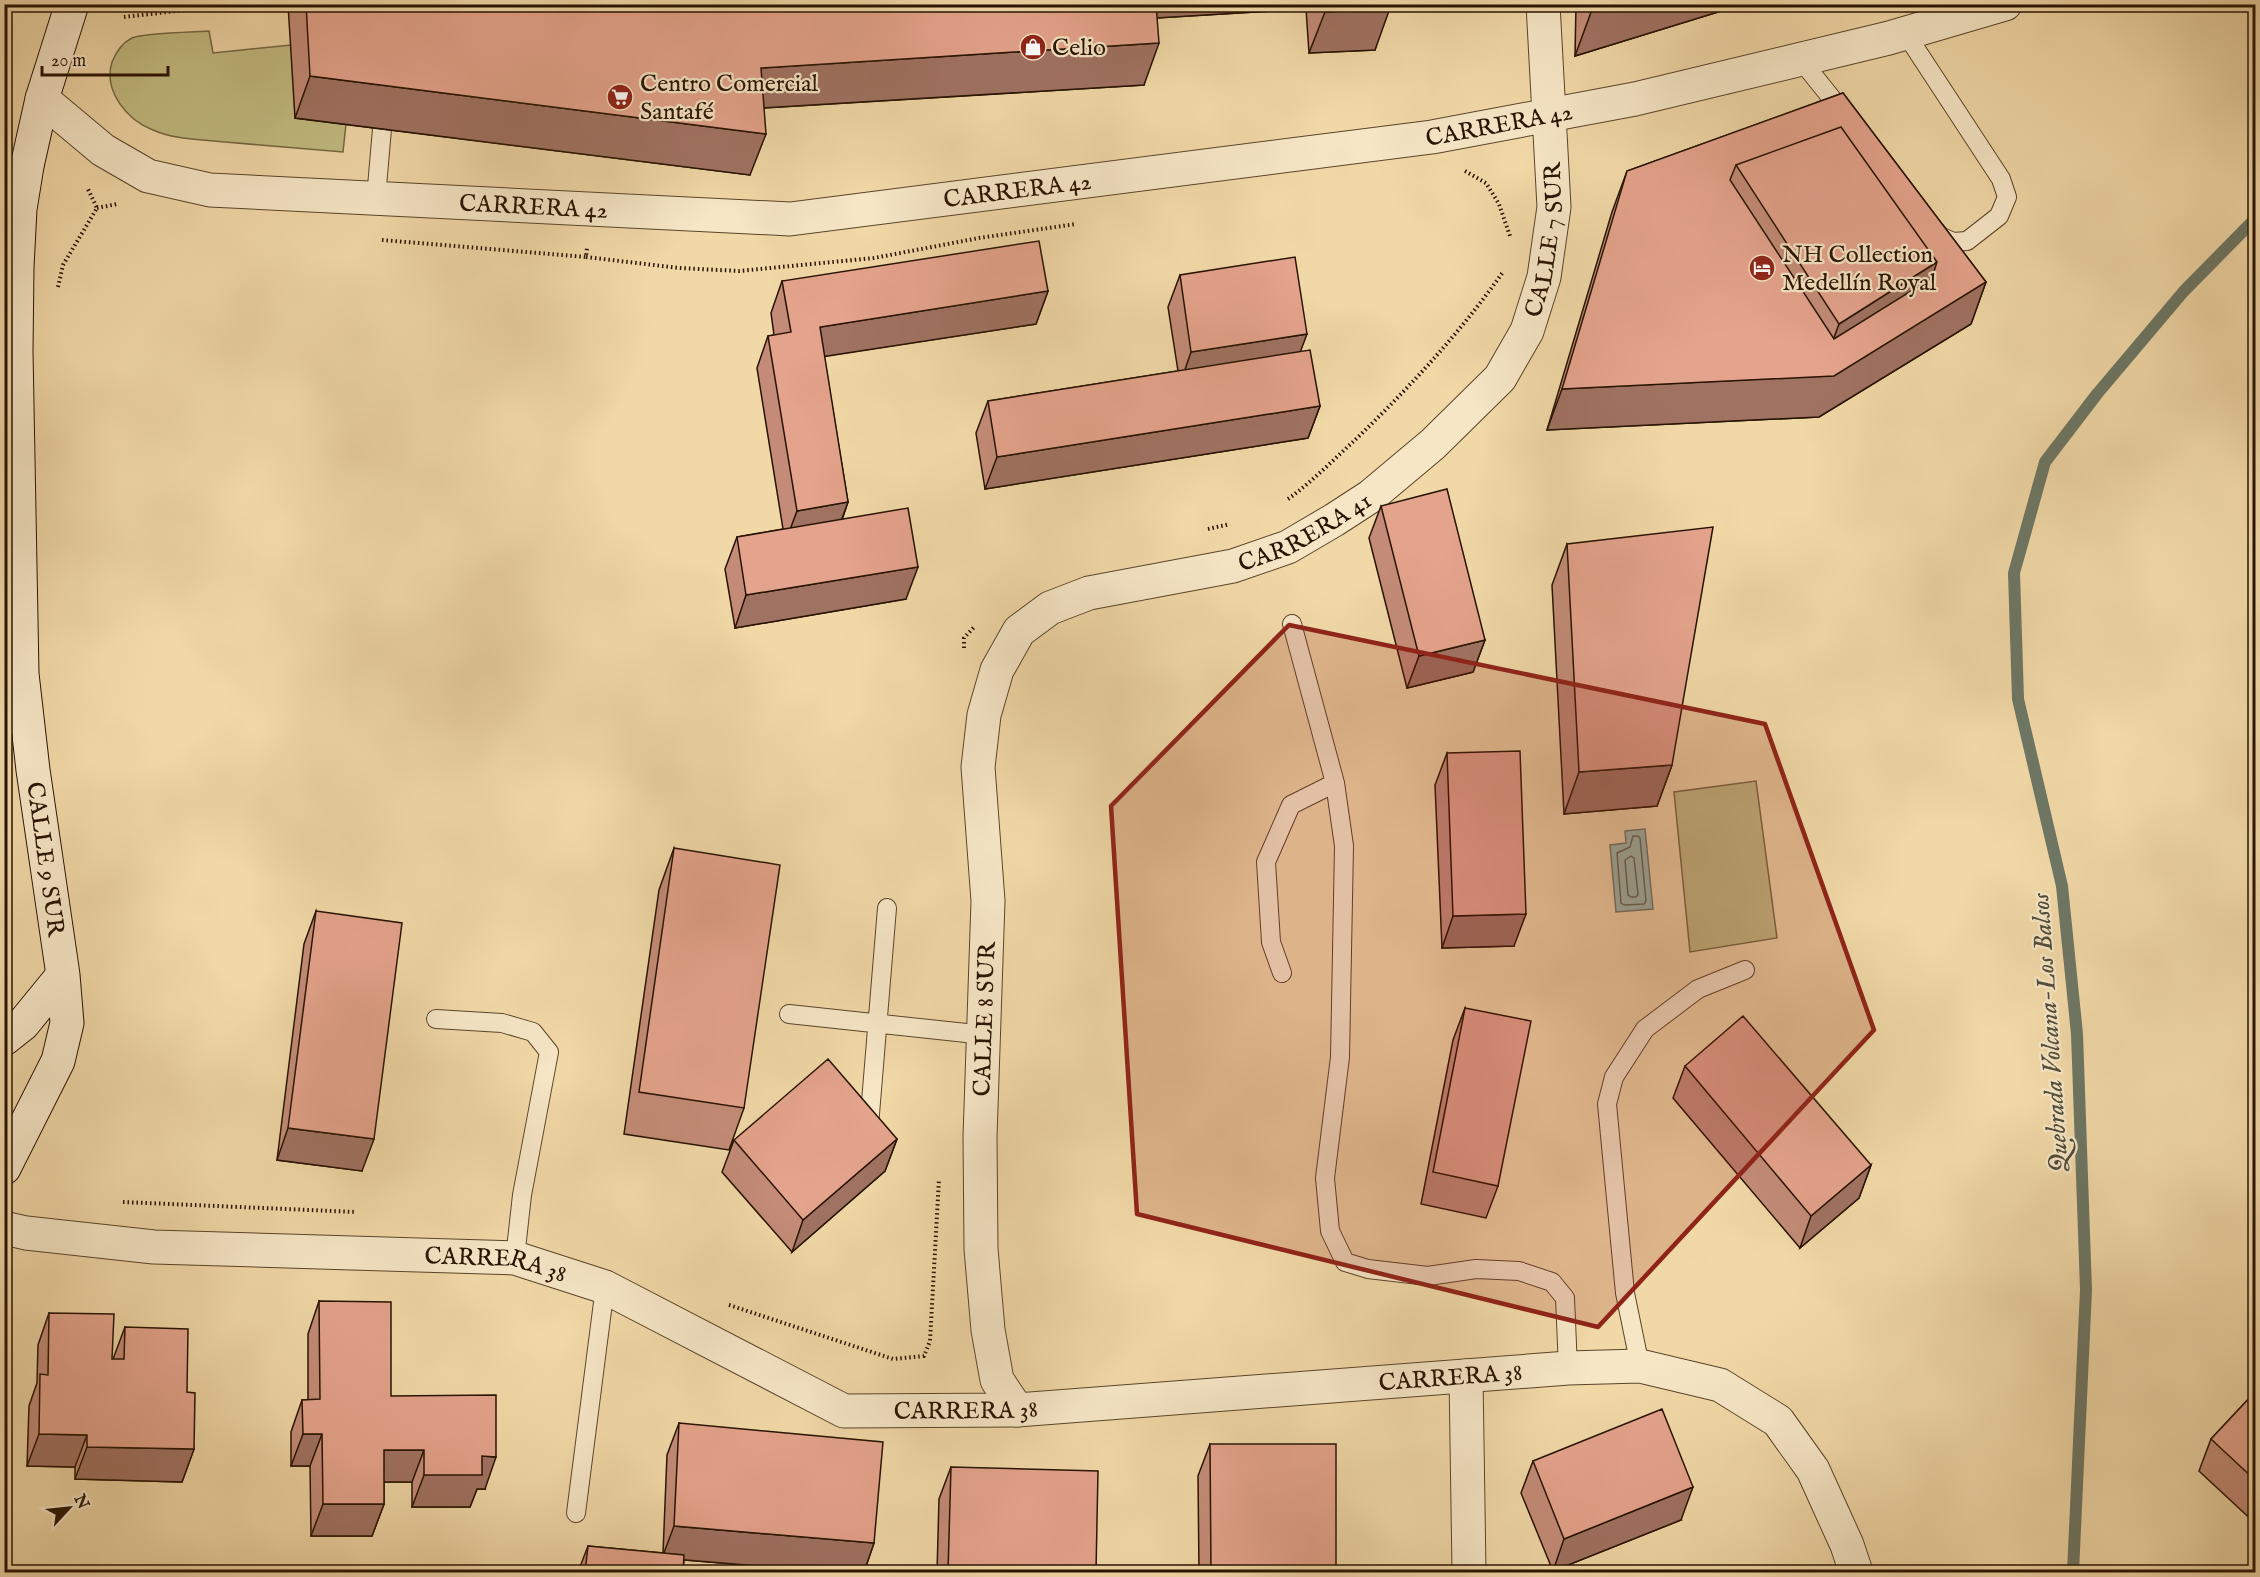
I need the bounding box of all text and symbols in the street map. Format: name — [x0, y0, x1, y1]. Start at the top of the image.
shop icon: Celio — [1018, 32, 1048, 62]
place label: Celio — [1052, 33, 1106, 64]
scale bar — [42, 39, 168, 77]
text: 20 m — [51, 50, 86, 73]
place label: Centro Comercial Santafé — [640, 69, 819, 128]
supermarket icon: Centro Comercial Santafé — [605, 82, 635, 112]
street label: CARRERA 42 — [1423, 97, 1575, 155]
street label: CALLE 7 SUR — [1518, 161, 1571, 321]
street label: CARRERA 42 — [942, 167, 1093, 216]
street label: CARRERA 42 — [458, 188, 609, 227]
place label: NH Collection Medellín Royal — [1782, 240, 1937, 299]
hotel icon: NH Collection Medellín Royal — [1747, 253, 1777, 283]
street label: CARRERA 41 — [1234, 486, 1378, 580]
street label: CALLE 9 SUR — [18, 780, 71, 939]
water label: Quebrada Volcana-Los Balsos — [2024, 891, 2077, 1174]
street label: CALLE 8 SUR — [967, 941, 1004, 1097]
street label: CARRERA 38 — [424, 1241, 570, 1291]
street label: CARRERA 38 — [1377, 1358, 1524, 1399]
street label: CARRERA 38 — [894, 1394, 1039, 1428]
north arrow — [39, 1478, 99, 1538]
text: N — [68, 1490, 93, 1513]

